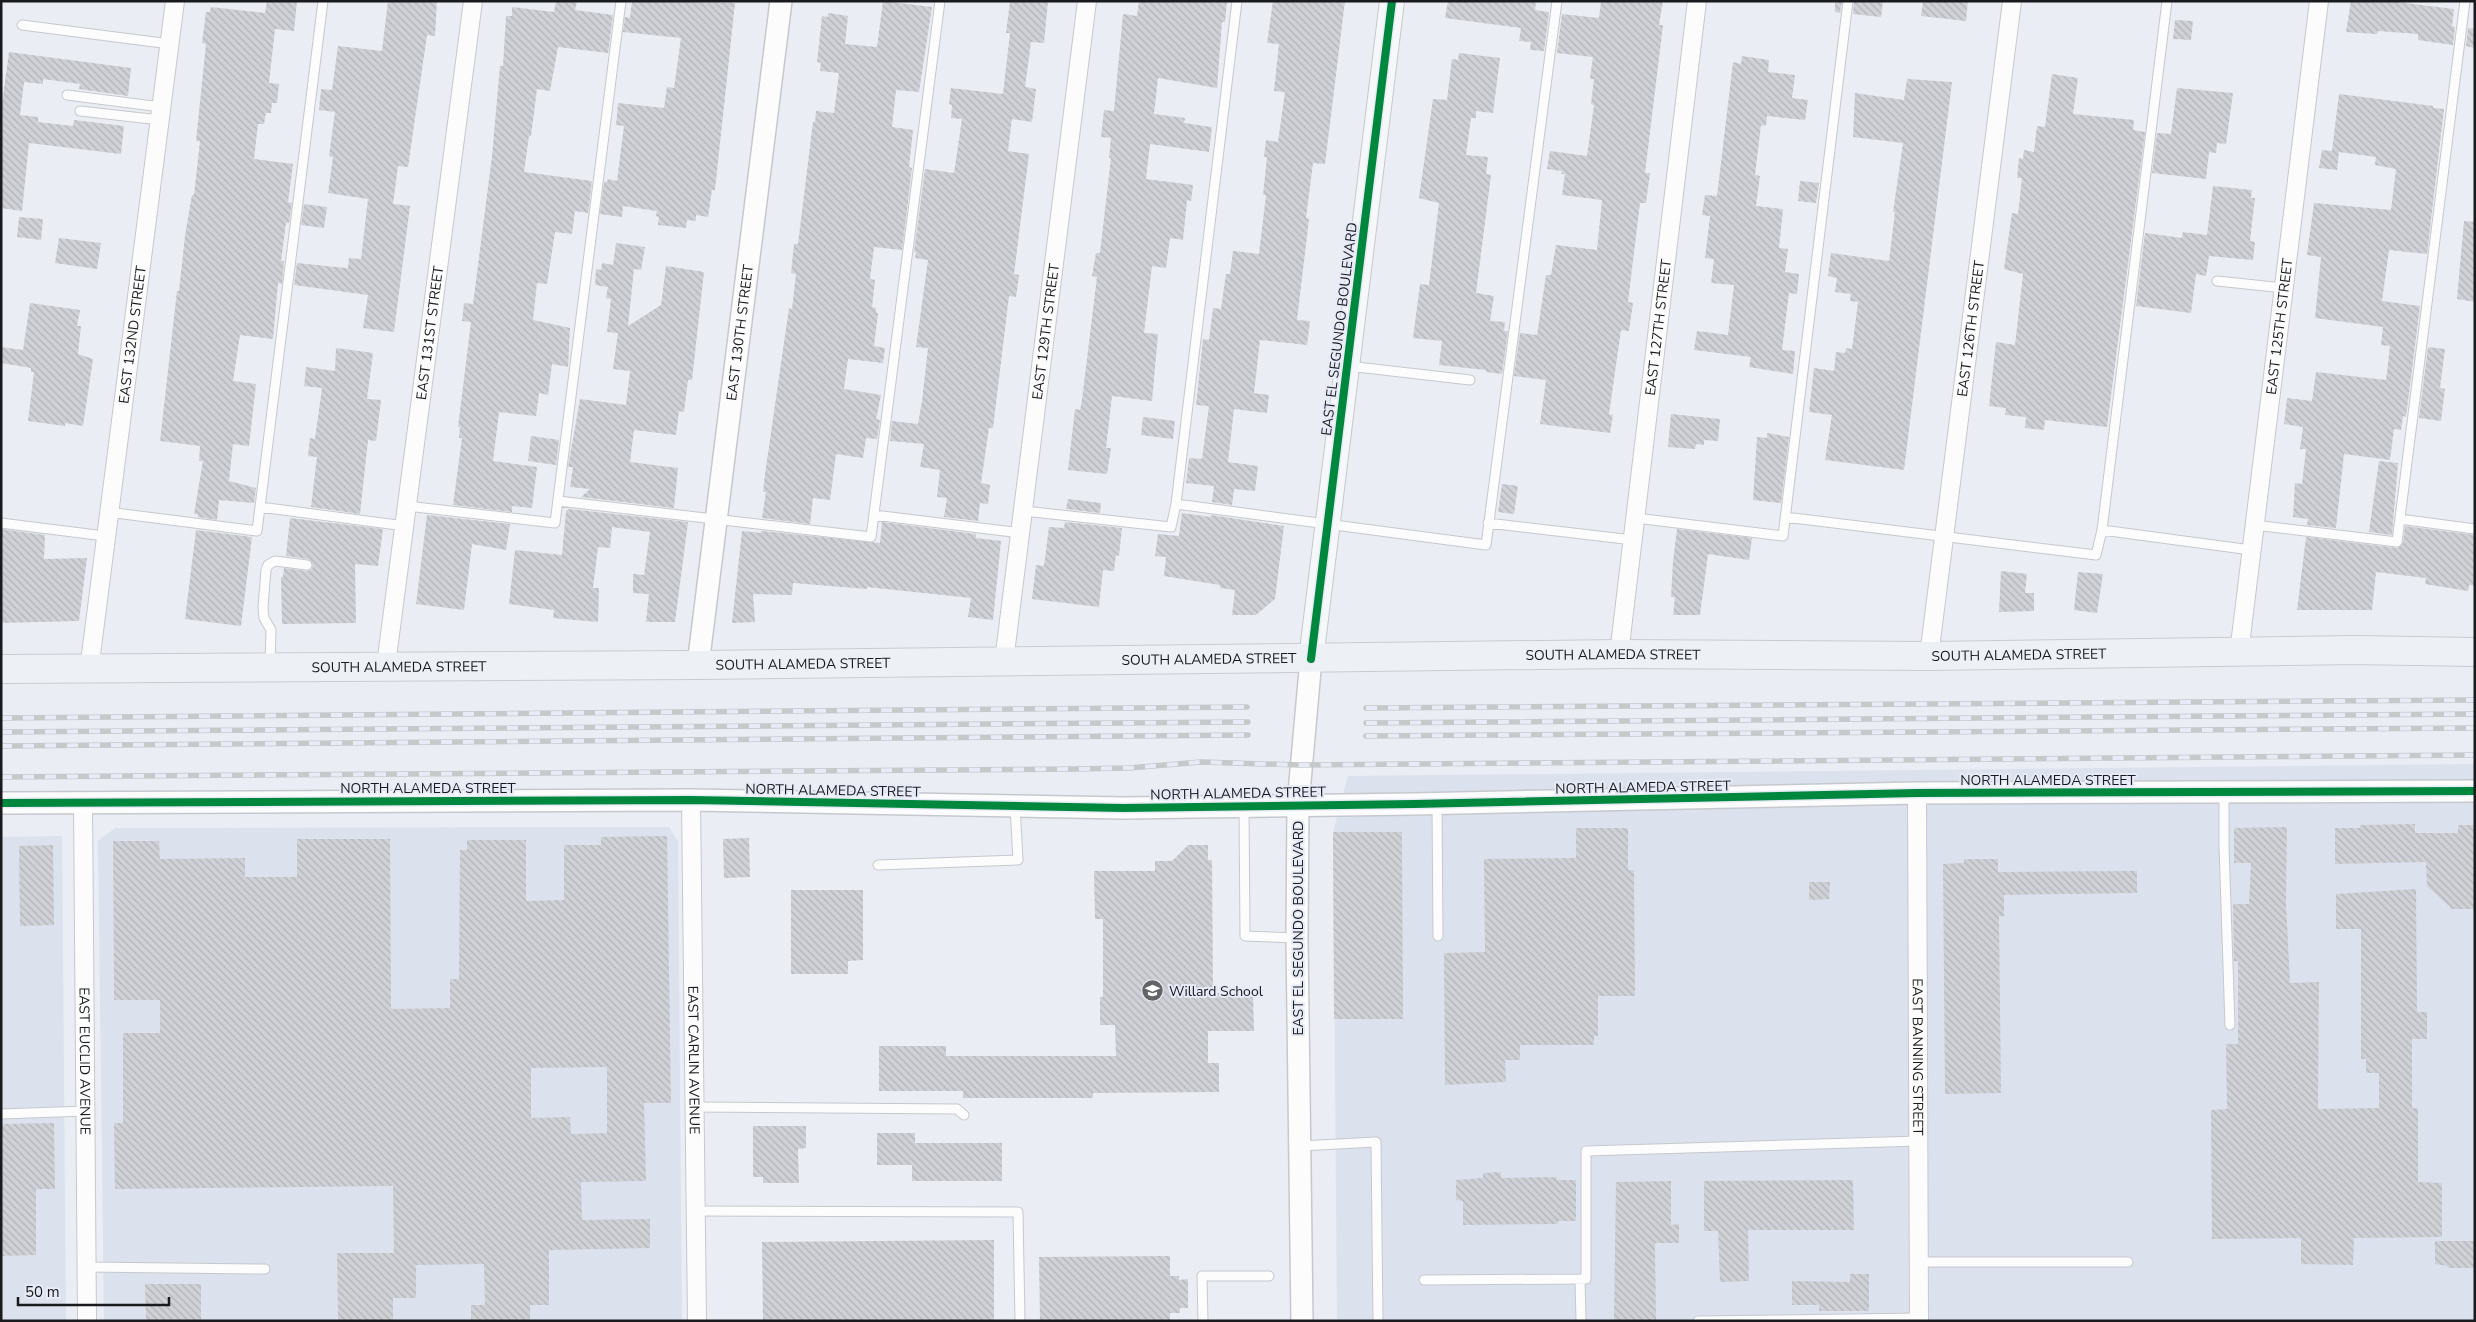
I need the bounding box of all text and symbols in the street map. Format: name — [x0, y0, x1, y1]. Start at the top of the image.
street label: EAST EL SEGUNDO BOULEVARD — [1317, 221, 1362, 437]
street label: EAST 125TH STREET — [2262, 257, 2297, 396]
street label: EAST 127TH STREET — [1641, 258, 1676, 397]
street label: EAST 126TH STREET — [1953, 259, 1989, 398]
street label: EAST 129TH STREET — [1028, 262, 1064, 401]
street label: EAST 130TH STREET — [722, 263, 758, 402]
street label: EAST 132ND STREET — [114, 264, 151, 405]
street label: EAST 131ST STREET — [412, 264, 448, 401]
street label: SOUTH ALAMEDA STREET — [1931, 644, 2107, 666]
street label: SOUTH ALAMEDA STREET — [1525, 645, 1701, 665]
street label: SOUTH ALAMEDA STREET — [1121, 649, 1297, 670]
street label: SOUTH ALAMEDA STREET — [715, 654, 891, 675]
street label: SOUTH ALAMEDA STREET — [311, 657, 487, 677]
street label: NORTH ALAMEDA STREET — [1960, 771, 2136, 790]
street label: NORTH ALAMEDA STREET — [1555, 776, 1731, 799]
street label: NORTH ALAMEDA STREET — [340, 779, 516, 798]
street label: NORTH ALAMEDA STREET — [745, 779, 921, 802]
street label: NORTH ALAMEDA STREET — [1150, 782, 1326, 805]
street label: EAST EL SEGUNDO BOULEVARD — [1289, 821, 1308, 1035]
street label: EAST BANNING STREET — [1908, 978, 1927, 1136]
school or university icon: Willard School — [1141, 979, 1165, 1003]
place label: Willard School — [1169, 982, 1264, 1001]
street label: EAST CARLIN AVENUE — [683, 986, 704, 1134]
street label: EAST EUCLID AVENUE — [74, 987, 95, 1135]
scale bar — [18, 1274, 169, 1306]
text: 50 m — [25, 1282, 60, 1302]

